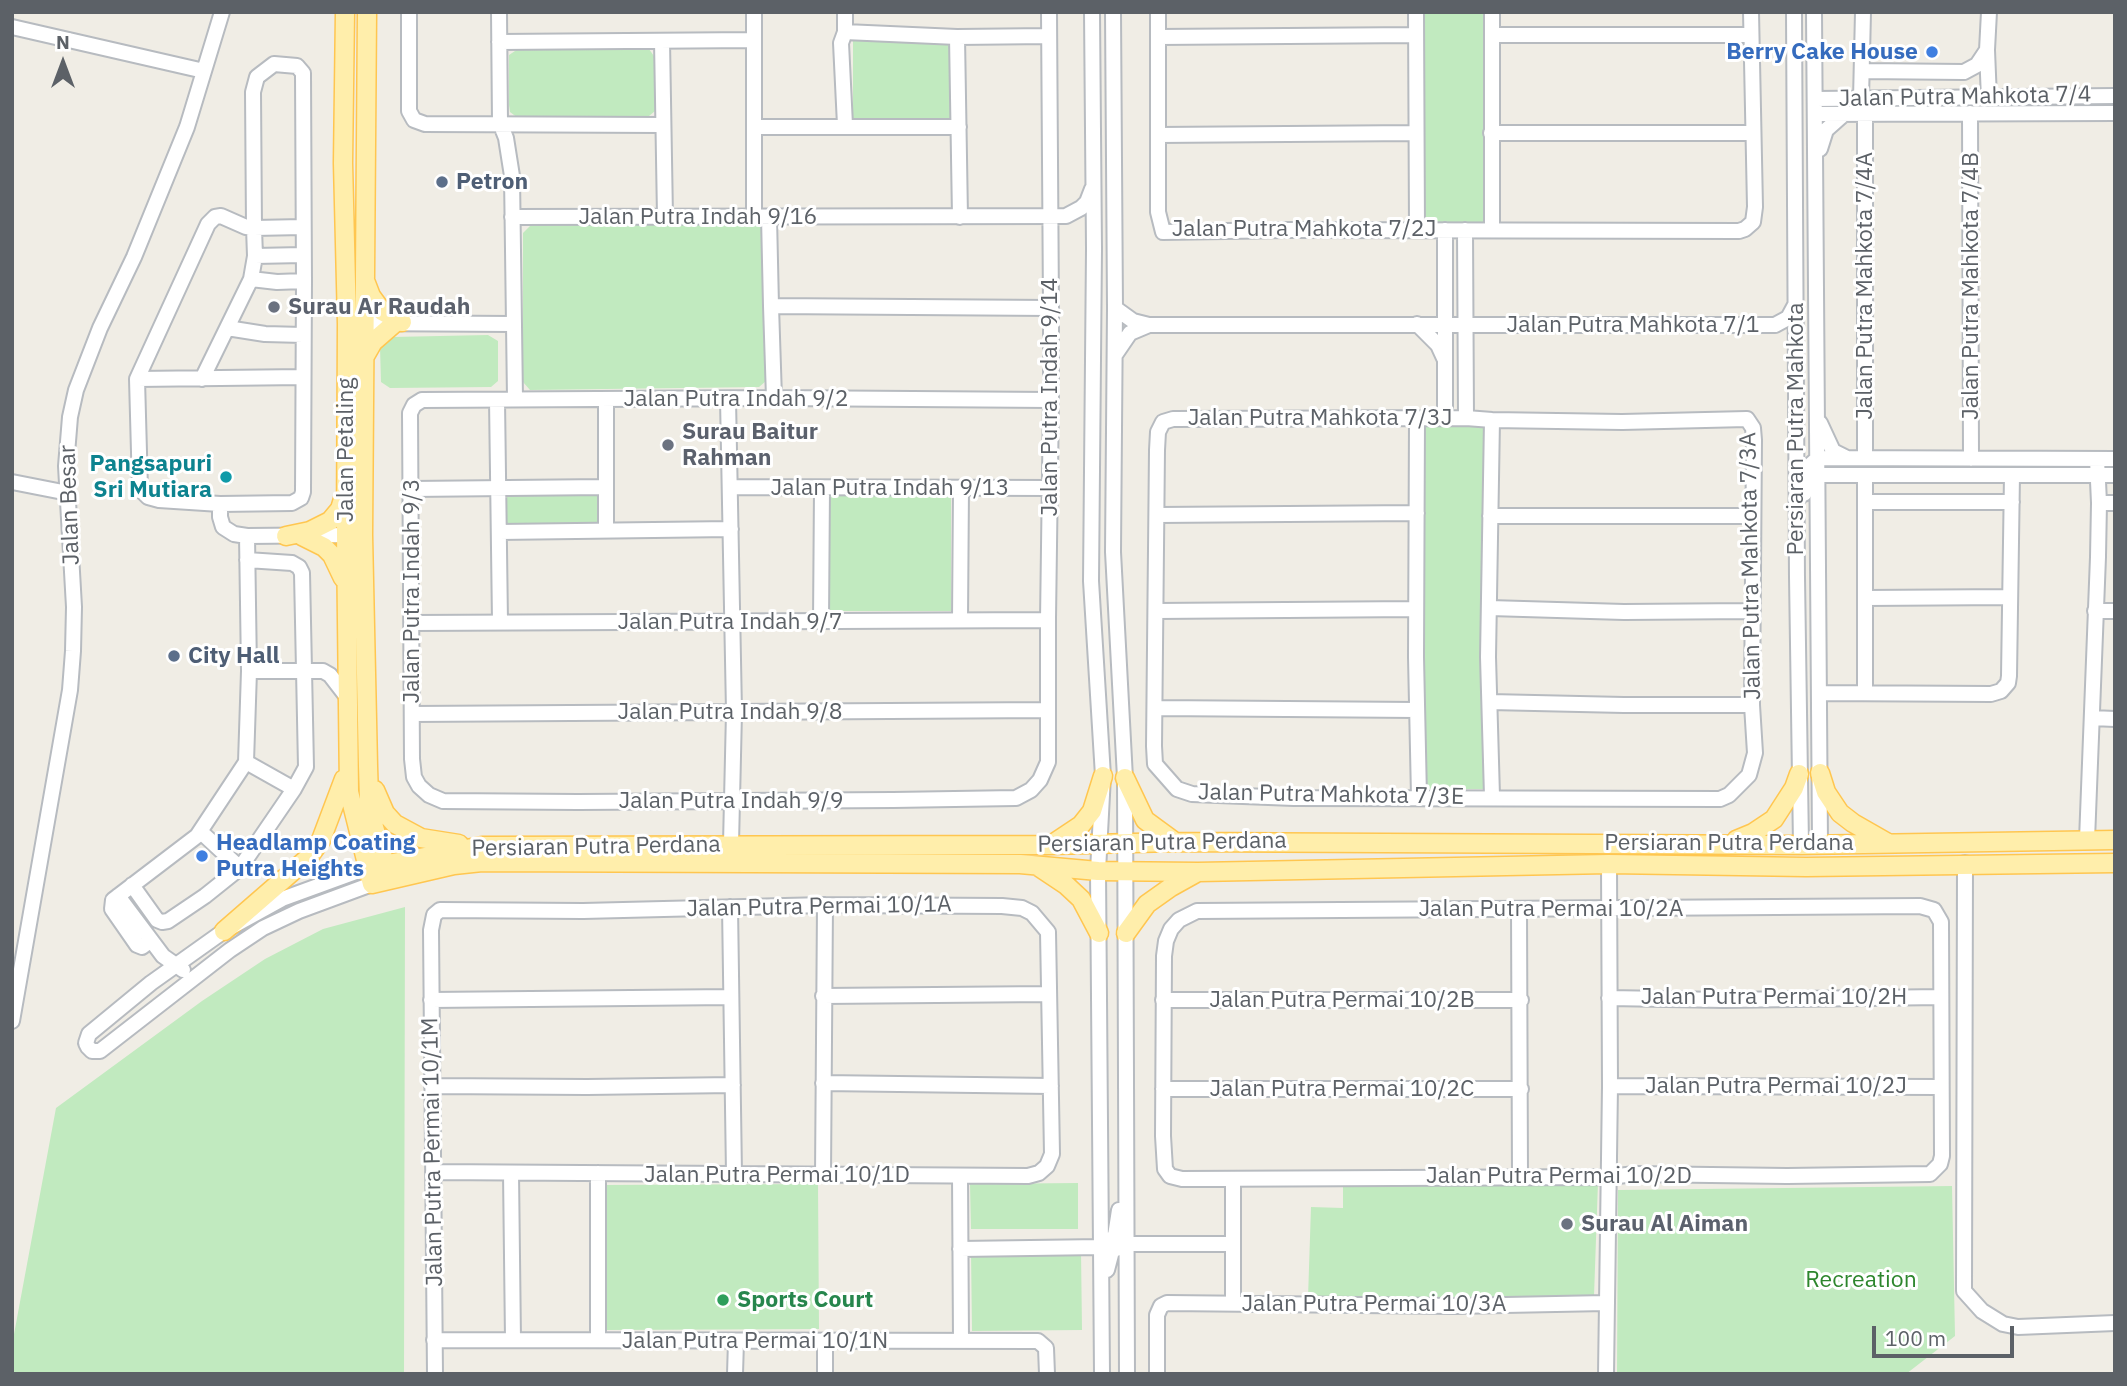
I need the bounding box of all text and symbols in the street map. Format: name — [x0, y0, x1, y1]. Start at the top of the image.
north arrow — [28, 28, 98, 98]
text: N — [56, 30, 70, 54]
place label: Berry Cake House — [1726, 38, 1918, 66]
marker: Berry Cake House — [1924, 44, 1940, 60]
street label: Jalan Putra Mahkota 7/4 — [1838, 81, 2092, 113]
street label: Jalan Putra Mahkota 7/4A — [1851, 152, 1879, 420]
street label: Jalan Putra Mahkota 7/4B — [1957, 152, 1985, 420]
place label: Petron — [456, 168, 528, 196]
marker: Petron — [434, 174, 450, 190]
street label: Jalan Putra Indah 9/16 — [579, 203, 817, 231]
street label: Jalan Putra Mahkota 7/2J — [1172, 215, 1436, 243]
street label: Jalan Putra Indah 9/14 — [1036, 278, 1064, 516]
place label: Surau Ar Raudah — [288, 293, 471, 321]
marker: Surau Ar Raudah — [266, 299, 282, 315]
street label: Persiaran Putra Mahkota — [1782, 302, 1810, 556]
street label: Jalan Putra Mahkota 7/1 — [1507, 311, 1759, 339]
street label: Jalan Petaling — [332, 378, 360, 522]
street label: Jalan Putra Indah 9/2 — [624, 385, 848, 413]
street label: Jalan Putra Mahkota 7/3J — [1188, 404, 1452, 432]
place label: Surau Baitur Rahman — [682, 418, 818, 472]
street label: Jalan Putra Mahkota 7/3A — [1735, 432, 1767, 700]
marker: Surau Baitur Rahman — [660, 437, 676, 453]
street label: Jalan Besar — [54, 444, 86, 566]
place label: Pangsapuri Sri Mutiara — [90, 450, 212, 504]
marker: Pangsapuri Sri Mutiara — [218, 469, 234, 485]
street label: Jalan Putra Indah 9/13 — [771, 474, 1009, 502]
street label: Jalan Putra Indah 9/3 — [398, 479, 426, 703]
street label: Jalan Putra Indah 9/7 — [618, 608, 842, 636]
place label: City Hall — [188, 642, 280, 670]
marker: City Hall — [166, 648, 182, 664]
street label: Jalan Putra Indah 9/8 — [618, 698, 842, 726]
street label: Jalan Putra Mahkota 7/3E — [1198, 779, 1464, 811]
street label: Jalan Putra Indah 9/9 — [619, 787, 843, 815]
street label: Persiaran Putra Perdana — [1037, 827, 1287, 859]
place label: Headlamp Coating Putra Heights — [216, 829, 415, 883]
street label: Persiaran Putra Perdana — [1604, 829, 1854, 857]
street label: Persiaran Putra Perdana — [471, 831, 721, 863]
marker: Headlamp Coating Putra Heights — [194, 848, 210, 864]
street label: Jalan Putra Permai 10/1A — [686, 891, 952, 923]
street label: Jalan Putra Permai 10/2A — [1418, 895, 1684, 923]
street label: Jalan Putra Permai 10/2H — [1641, 983, 1907, 1011]
street label: Jalan Putra Permai 10/2B — [1209, 986, 1475, 1014]
street label: Jalan Putra Permai 10/1M — [417, 1017, 449, 1287]
street label: Jalan Putra Permai 10/2J — [1645, 1072, 1907, 1100]
street label: Jalan Putra Permai 10/2C — [1210, 1075, 1474, 1103]
street label: Jalan Putra Permai 10/1D — [644, 1161, 910, 1189]
street label: Jalan Putra Permai 10/2D — [1426, 1162, 1692, 1190]
place label: Surau Al Aiman — [1581, 1210, 1748, 1238]
marker: Surau Al Aiman — [1559, 1216, 1575, 1232]
park label: Recreation — [1805, 1266, 1917, 1294]
place label: Sports Court — [737, 1286, 873, 1314]
street label: Jalan Putra Permai 10/3A — [1241, 1290, 1507, 1318]
marker: Sports Court — [715, 1292, 731, 1308]
scale bar — [1875, 1312, 2017, 1356]
text: 100 m — [1885, 1324, 1946, 1352]
street label: Jalan Putra Permai 10/1N — [622, 1327, 888, 1355]

